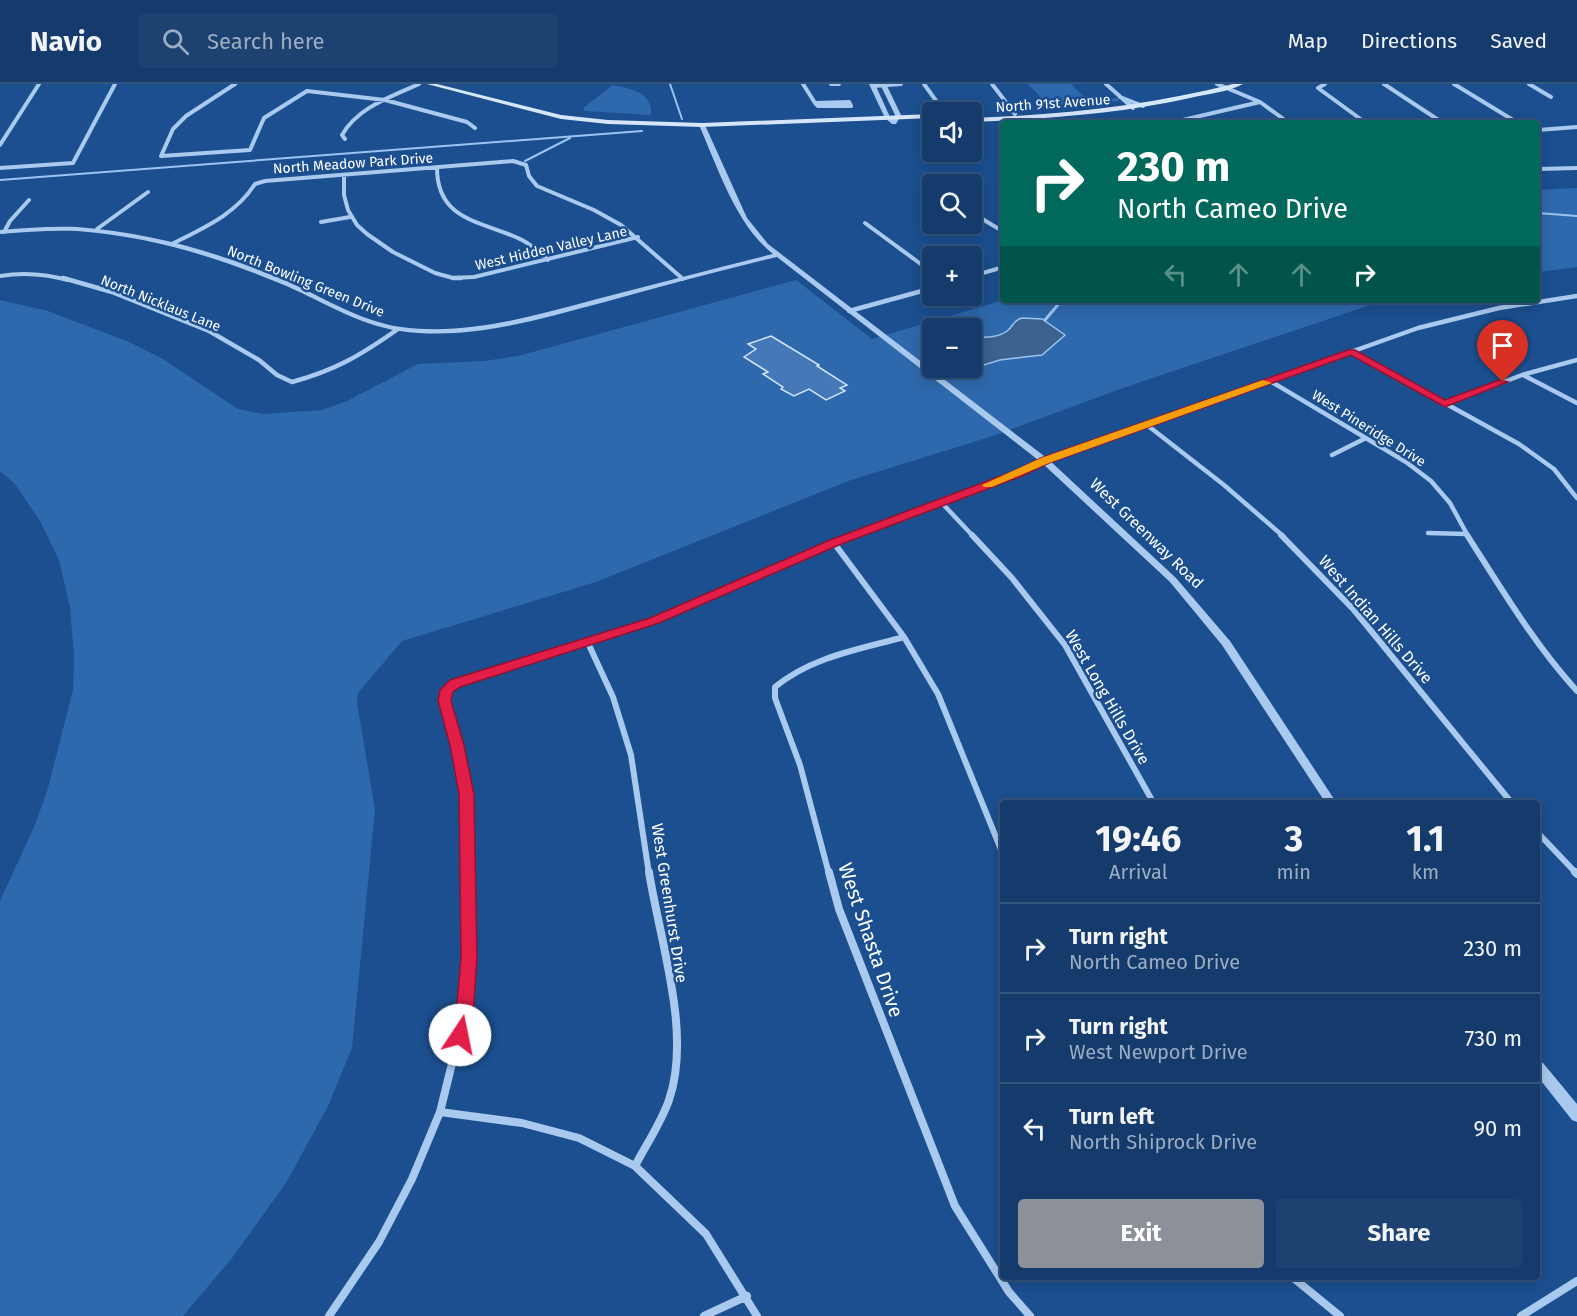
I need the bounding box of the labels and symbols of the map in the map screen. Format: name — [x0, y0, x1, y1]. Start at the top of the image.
street label: North 91st Avenue — [995, 91, 1111, 116]
street label: North Meadow Park Drive — [272, 149, 434, 178]
street label: West Hidden Valley Lane — [473, 223, 629, 274]
street label: North Bowling Green Drive — [225, 242, 387, 321]
street label: North Nicklaus Lane — [98, 272, 223, 335]
pin — [1477, 320, 1528, 382]
street label: West Pineridge Drive — [1309, 386, 1429, 470]
street label: West Greenway Road — [1086, 474, 1207, 593]
street label: West Indian Hills Drive — [1315, 551, 1437, 687]
street label: West Long Hills Drive — [1061, 627, 1154, 768]
street label: West Greenhurst Drive — [647, 822, 692, 984]
street label: West Shasta Drive — [833, 860, 909, 1020]
position arrow — [428, 1003, 492, 1067]

